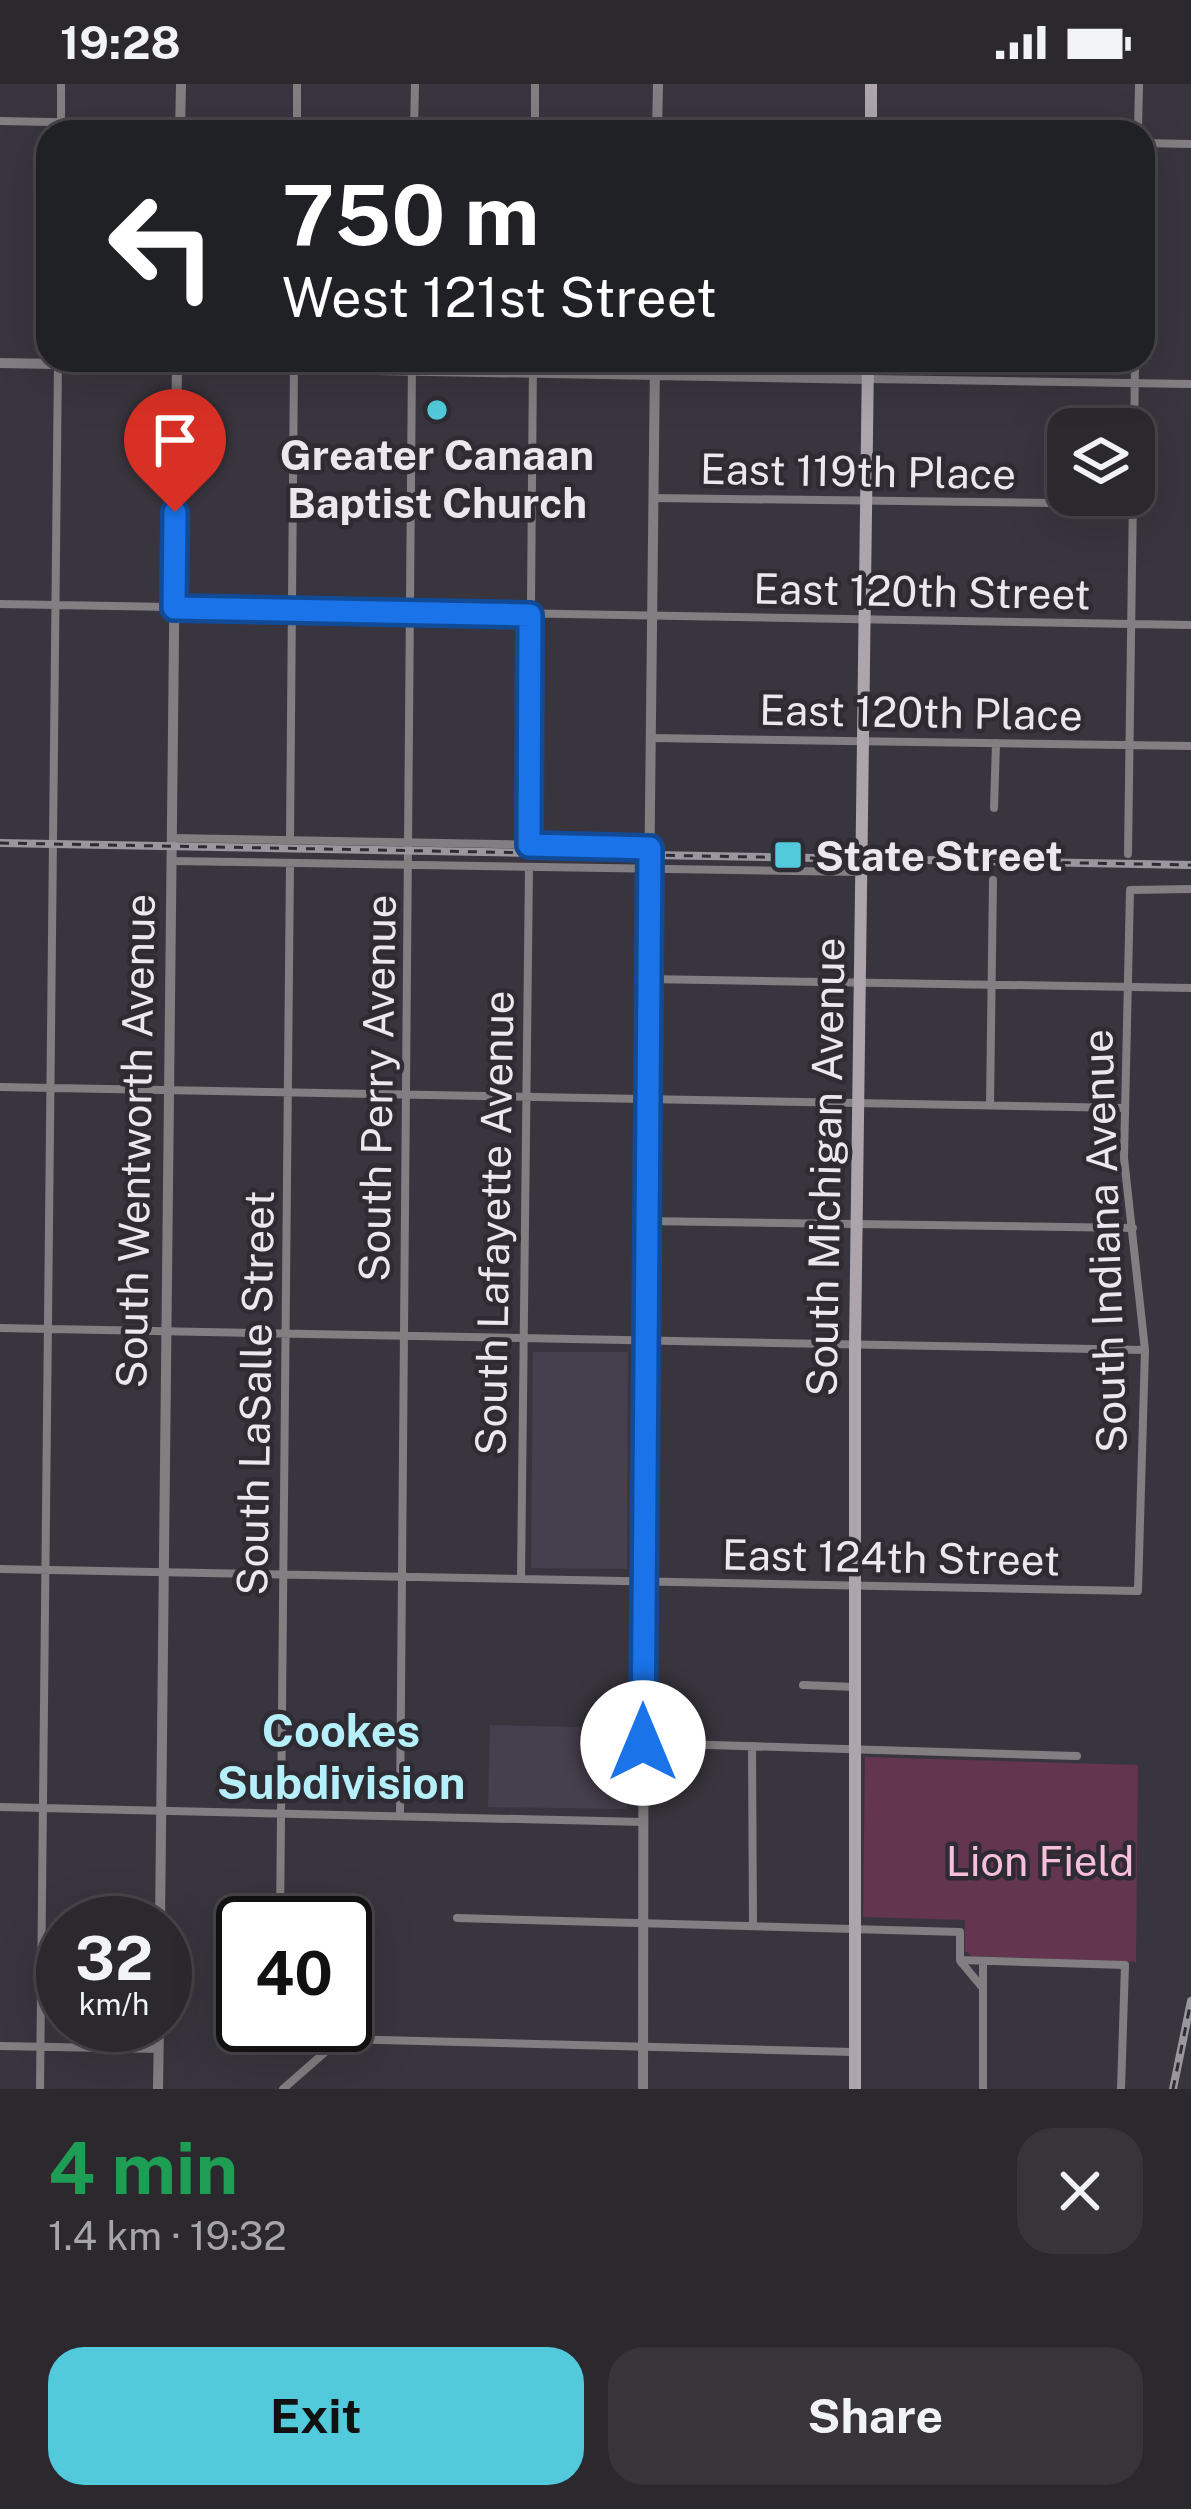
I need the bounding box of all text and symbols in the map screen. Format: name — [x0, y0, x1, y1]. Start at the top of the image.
text: 19:28 — [60, 16, 181, 69]
text: 750 m — [282, 165, 540, 264]
icon: left — [84, 168, 240, 324]
text: West 121st Street — [282, 266, 717, 329]
pin — [124, 389, 226, 512]
marker: Greater Canaan Baptist Church — [424, 397, 450, 423]
icon: arrive — [142, 407, 208, 473]
map controls — [1047, 408, 1155, 516]
button: layers — [1047, 408, 1155, 516]
place label: Greater Canaan Baptist Church — [280, 430, 594, 527]
street label: East 119th Place — [699, 444, 1017, 498]
street label: East 120th Street — [753, 564, 1091, 618]
street label: East 120th Place — [759, 685, 1083, 739]
place label: State Street — [815, 831, 1063, 880]
marker: State Street — [772, 839, 804, 871]
street label: South Wentworth Avenue — [106, 893, 164, 1389]
street label: South Perry Avenue — [349, 894, 405, 1282]
street label: South Michigan Avenue — [796, 937, 854, 1397]
street label: South Lafayette Avenue — [465, 990, 523, 1456]
street label: South Indiana Avenue — [1072, 1028, 1136, 1454]
street label: South LaSalle Street — [227, 1190, 283, 1596]
street label: East 124th Street — [722, 1530, 1060, 1584]
position arrow — [580, 1680, 706, 1806]
district label: Cookes Subdivision — [217, 1704, 465, 1809]
park label: Lion Field — [946, 1836, 1134, 1885]
speed limit sign: 40 — [216, 1896, 372, 2052]
text: 32 — [75, 1923, 153, 1994]
text: km/h — [79, 1986, 149, 2022]
text: 4 min — [48, 2126, 238, 2210]
button: close — [1017, 2128, 1143, 2254]
text: 1.4 km · 19:32 — [48, 2213, 287, 2259]
button: Exit — [48, 2347, 584, 2485]
button: Share — [608, 2347, 1143, 2485]

